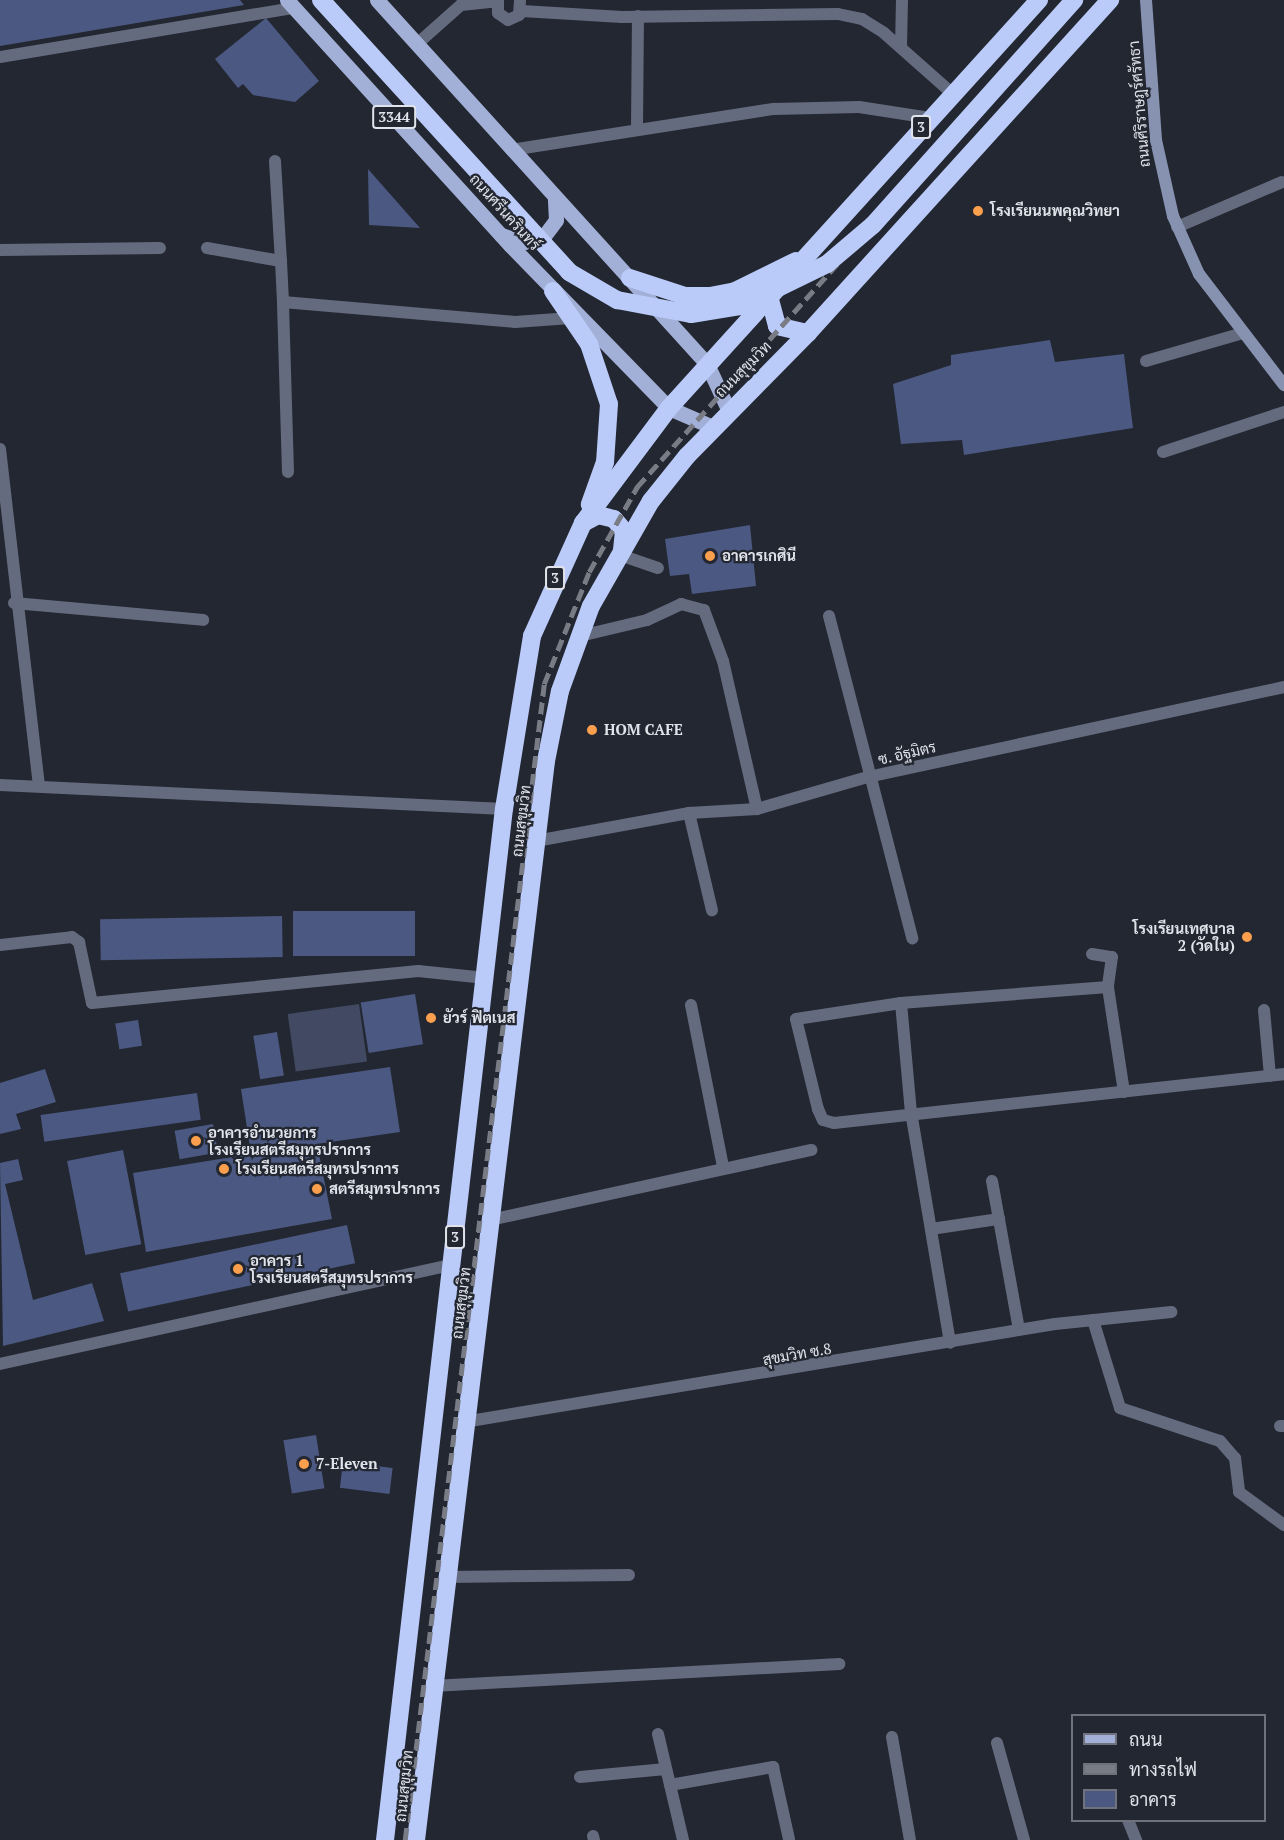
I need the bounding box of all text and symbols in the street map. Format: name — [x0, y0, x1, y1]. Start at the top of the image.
street label: ถนนศิริราษฎร์ศรัทธา — [1125, 40, 1153, 168]
road number: 3344 — [372, 106, 416, 128]
road number: 3 — [910, 116, 932, 138]
street label: ถนนศรีนครินทร์ — [466, 170, 544, 254]
place label: โรงเรียนนพคุณวิทยา — [990, 202, 1120, 220]
marker: โรงเรียนนพคุณวิทยา — [971, 204, 985, 218]
street label: ถนนสุขุมวิท — [711, 337, 775, 401]
place label: อาคารเกศินี — [722, 547, 796, 565]
marker: อาคารเกศินี — [703, 549, 717, 563]
road number: 3 — [544, 567, 566, 589]
place label: HOM CAFE — [604, 721, 683, 739]
marker: HOM CAFE — [585, 723, 599, 737]
street label: ซ. อัฐมิตร — [876, 738, 938, 768]
street label: ถนนสุขุมวิท — [508, 784, 534, 858]
place label: โรงเรียนเทศบาล 2 (วัดใน) — [1132, 919, 1235, 954]
marker: โรงเรียนเทศบาล 2 (วัดใน) — [1240, 930, 1254, 944]
place label: ยัวร์ ฟิตเนส — [443, 1009, 515, 1027]
marker: ยัวร์ ฟิตเนส — [424, 1011, 438, 1025]
place label: อาคารอำนวยการ โรงเรียนสตรีสมุทรปราการ — [208, 1123, 371, 1158]
marker: อาคารอำนวยการ โรงเรียนสตรีสมุทรปราการ — [189, 1134, 203, 1148]
place label: โรงเรียนสตรีสมุทรปราการ — [236, 1160, 399, 1178]
marker: โรงเรียนสตรีสมุทรปราการ — [217, 1162, 231, 1176]
place label: สตรีสมุทรปราการ — [329, 1180, 440, 1198]
marker: สตรีสมุทรปราการ — [310, 1182, 324, 1196]
road number: 3 — [444, 1226, 466, 1248]
place label: อาคาร 1 โรงเรียนสตรีสมุทรปราการ — [250, 1251, 413, 1286]
marker: อาคาร 1 โรงเรียนสตรีสมุทรปราการ — [231, 1262, 245, 1276]
street label: ถนนสุขุมวิท — [448, 1266, 474, 1340]
street label: สุขมวิท ซ.8 — [761, 1339, 833, 1369]
place label: 7-Eleven — [316, 1455, 378, 1473]
marker: 7-Eleven — [297, 1457, 311, 1471]
legend — [1071, 1714, 1266, 1822]
text: ถนน — [1129, 1727, 1162, 1751]
street label: ถนนสุขุมวิท — [391, 1749, 417, 1823]
text: ทางรถไฟ — [1129, 1757, 1197, 1781]
text: อาคาร — [1129, 1787, 1177, 1811]

